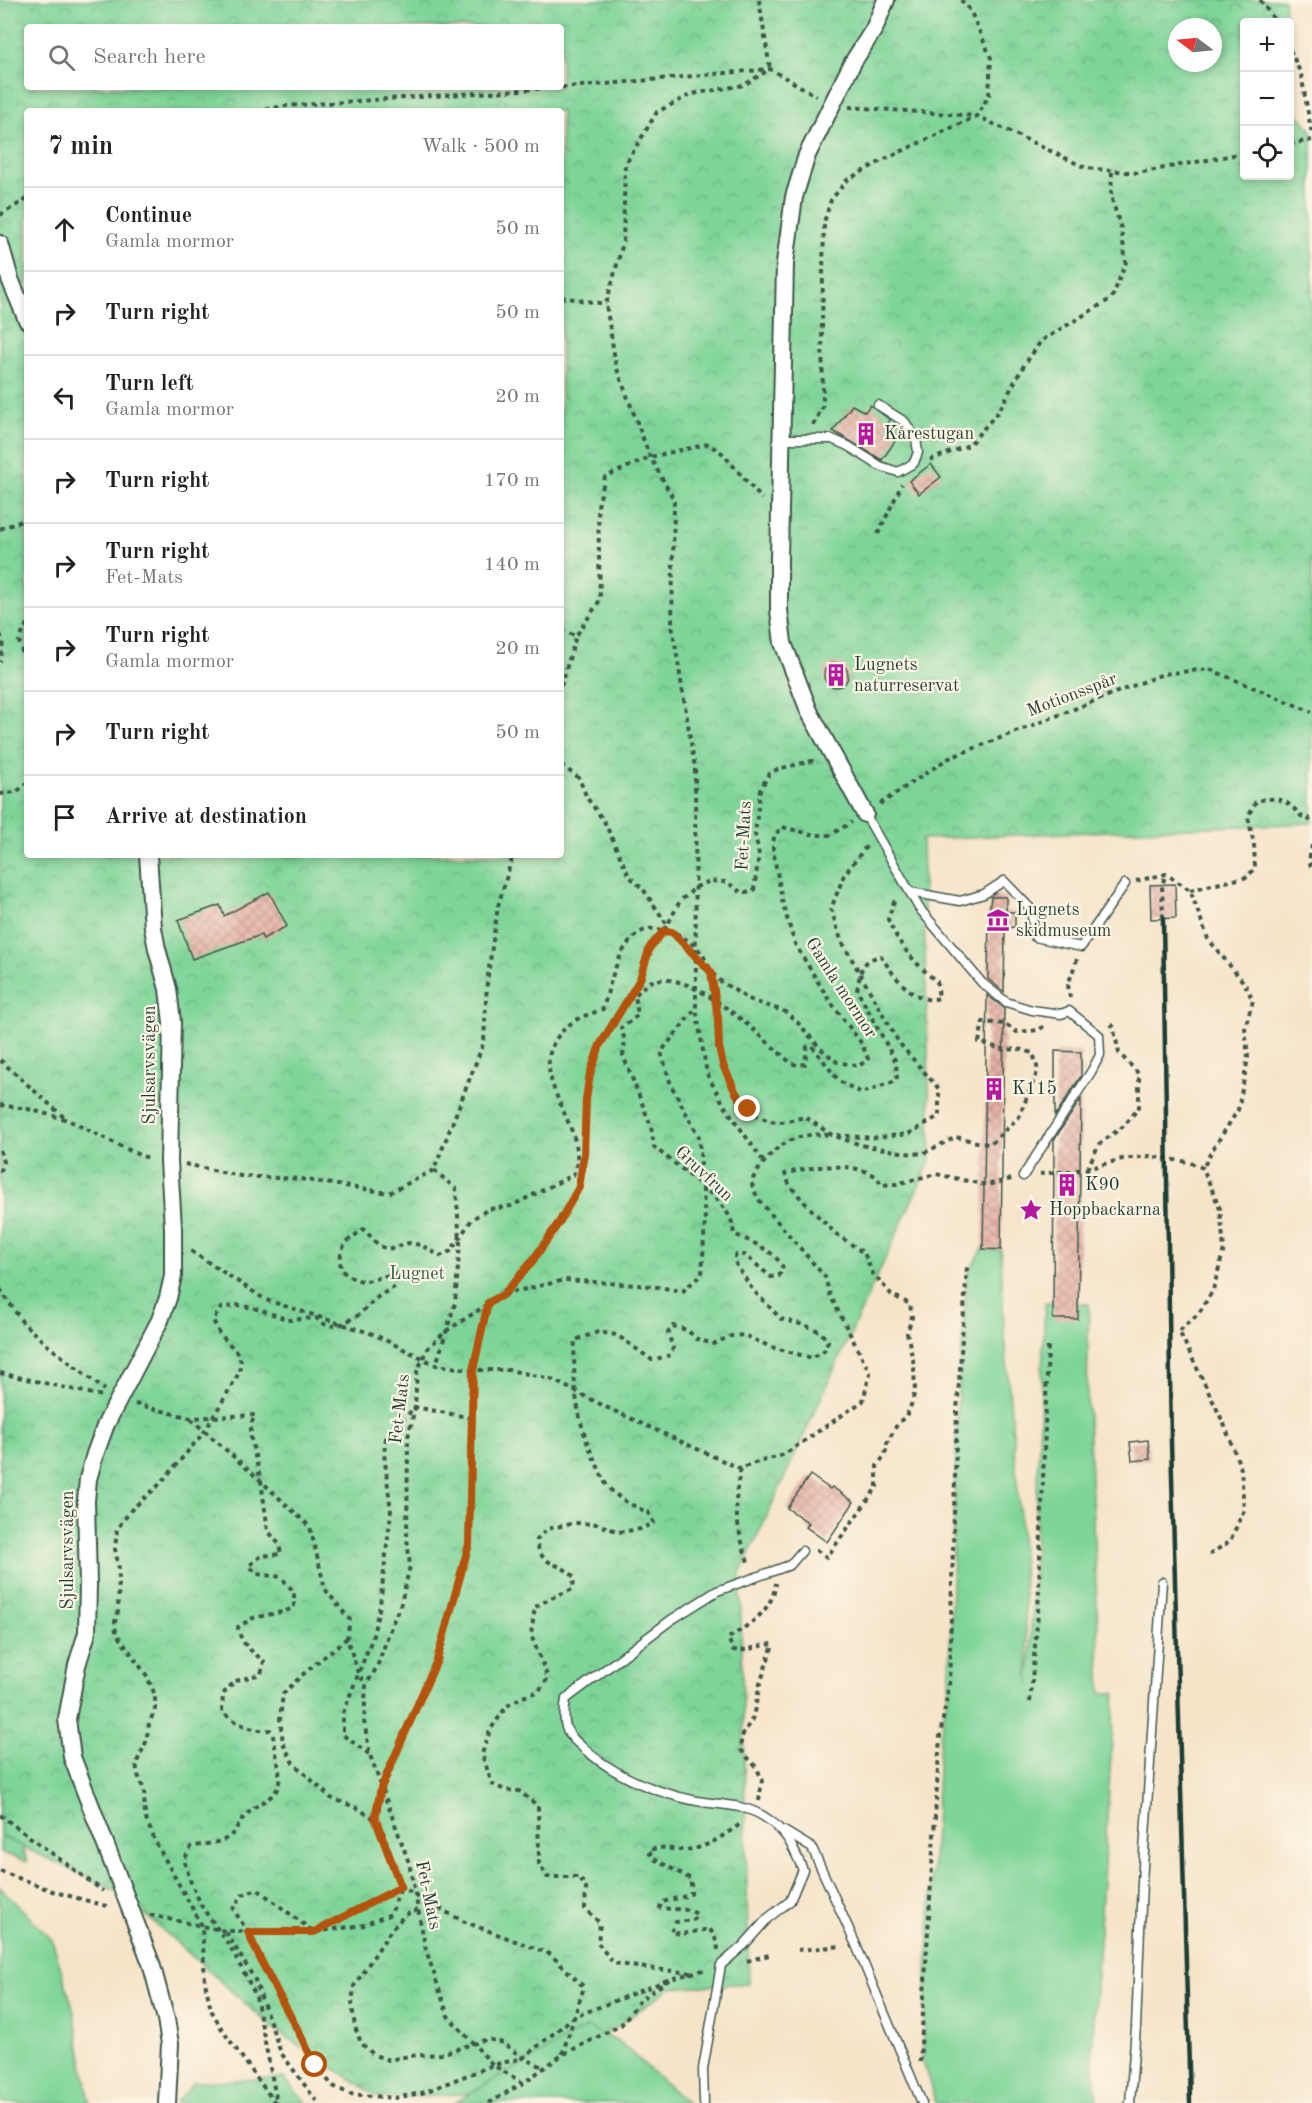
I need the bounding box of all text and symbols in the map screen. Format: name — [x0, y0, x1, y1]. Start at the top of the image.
north arrow — [1168, 18, 1222, 72]
map controls — [1240, 18, 1294, 180]
button: + — [1240, 18, 1294, 72]
search box — [24, 24, 564, 90]
icon: search — [45, 41, 78, 74]
text: Search here — [93, 46, 206, 68]
button: − — [1240, 72, 1294, 126]
button: locate — [1240, 126, 1294, 180]
text: 7 min — [48, 134, 113, 160]
text: Walk · 500 m — [421, 137, 540, 157]
text: Continue — [105, 205, 192, 227]
icon: ahead — [48, 213, 81, 246]
text: 50 m — [495, 219, 540, 239]
text: Gamla mormor — [105, 232, 234, 252]
icon: right — [48, 297, 81, 330]
text: Turn right — [105, 302, 209, 324]
text: 50 m — [495, 303, 540, 323]
text: Turn left — [105, 373, 194, 395]
icon: left — [48, 381, 81, 414]
text: 20 m — [495, 387, 540, 407]
text: Gamla mormor — [105, 400, 234, 420]
building icon: Kårestugan — [853, 421, 879, 447]
place label: Kårestugan — [884, 425, 974, 443]
icon: right — [48, 465, 81, 498]
text: Turn right — [105, 470, 209, 492]
text: 170 m — [484, 471, 540, 491]
text: Turn right — [105, 541, 209, 563]
icon: right — [48, 549, 81, 582]
text: 140 m — [484, 555, 540, 575]
text: Fet-Mats — [105, 568, 183, 588]
text: Turn right — [105, 625, 209, 647]
icon: right — [48, 633, 81, 666]
text: 20 m — [495, 639, 540, 659]
text: Gamla mormor — [105, 652, 234, 672]
place label: Lugnets naturreservat — [854, 656, 959, 695]
building icon: Lugnets naturreservat — [823, 662, 849, 688]
street label: Motionsspår — [1024, 669, 1120, 720]
icon: right — [48, 717, 81, 750]
text: Turn right — [105, 722, 209, 744]
text: 50 m — [495, 723, 540, 743]
street label: Fet-Mats — [733, 800, 755, 872]
icon: arrive — [48, 801, 81, 834]
text: Arrive at destination — [105, 806, 307, 828]
place label: Lugnets skidmuseum — [1016, 901, 1111, 940]
museum icon: Lugnets skidmuseum — [985, 907, 1011, 933]
street label: Gamla mormor — [802, 934, 881, 1042]
street label: Sjulsarvsvägen — [141, 1005, 159, 1124]
building icon: K115 — [981, 1076, 1007, 1102]
place label: K115 — [1012, 1080, 1057, 1098]
route end — [734, 1095, 760, 1121]
street label: Gruvfrun — [671, 1143, 737, 1205]
building icon: K90 — [1054, 1172, 1080, 1198]
place label: K90 — [1085, 1176, 1120, 1194]
place icon: Hoppbackarna — [1018, 1197, 1044, 1223]
place label: Hoppbackarna — [1049, 1201, 1161, 1219]
park label: Lugnet — [389, 1265, 445, 1283]
street label: Fet-Mats — [387, 1373, 413, 1445]
street label: Sjulsarvsvägen — [59, 1490, 77, 1609]
street label: Fet-Mats — [412, 1859, 444, 1931]
route start — [301, 2051, 327, 2077]

